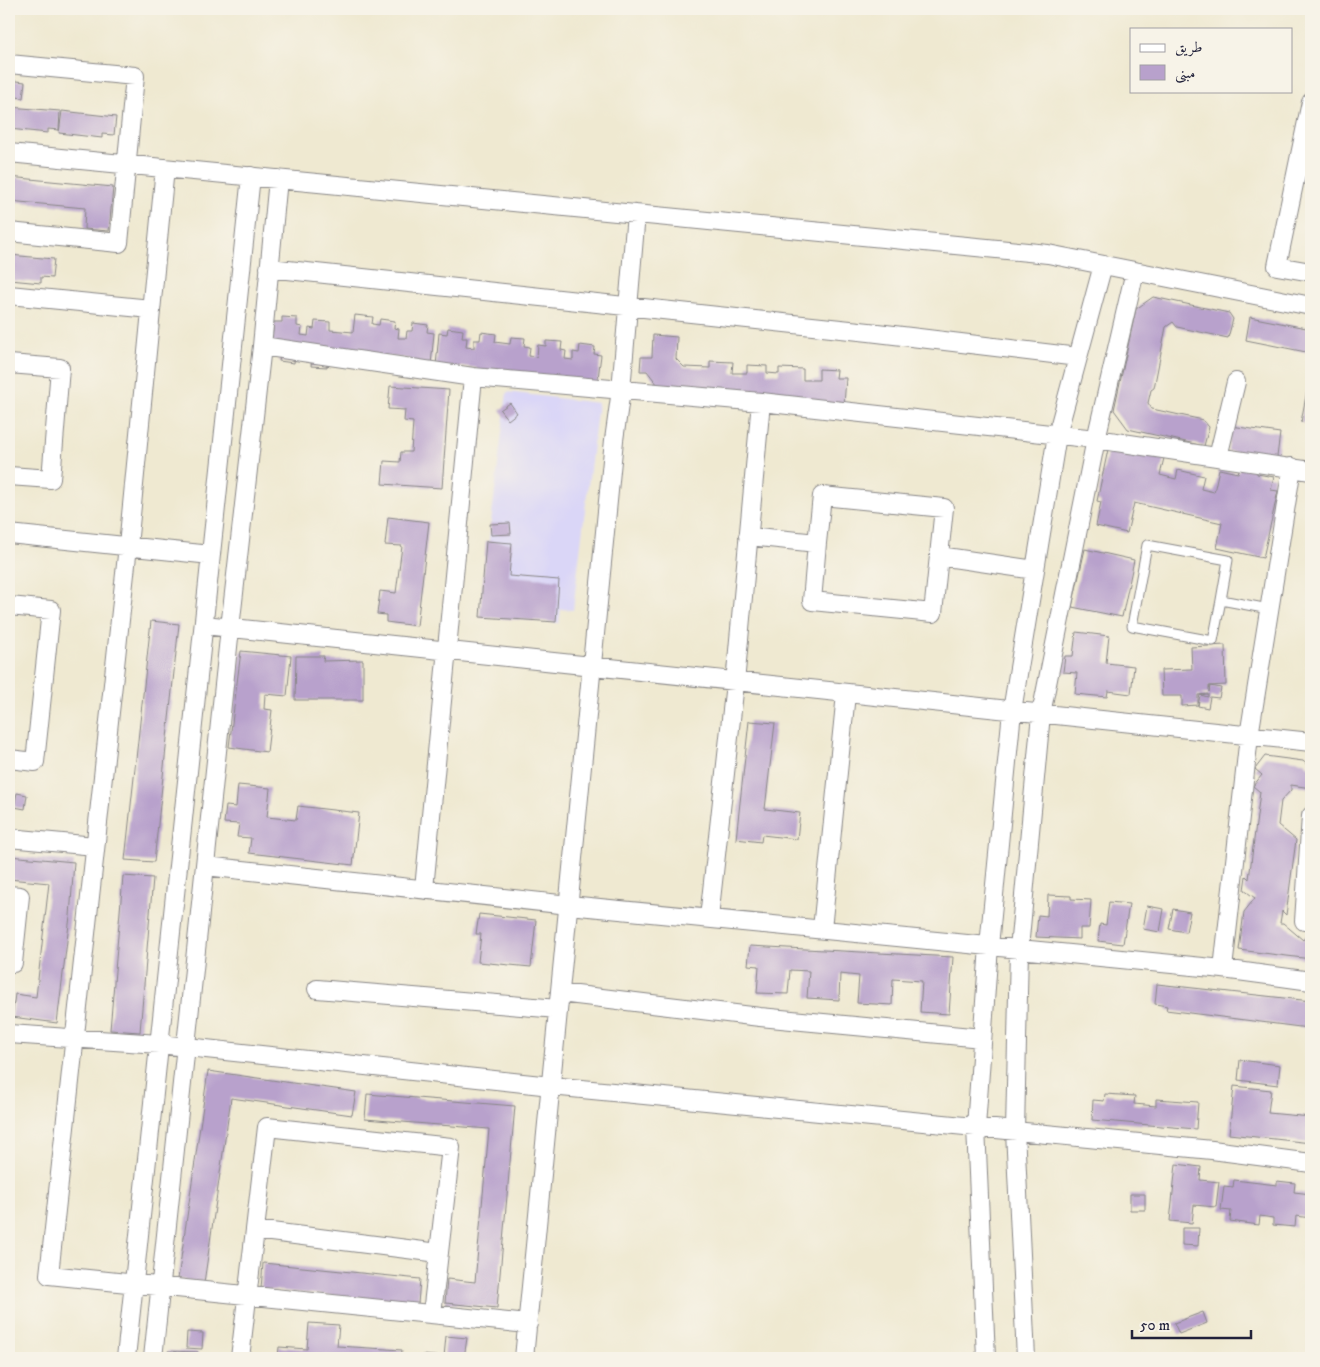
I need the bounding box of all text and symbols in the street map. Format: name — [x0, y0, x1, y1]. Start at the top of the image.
legend — [1130, 28, 1292, 92]
text: طريق — [1175, 38, 1202, 57]
text: مبنى — [1175, 64, 1195, 84]
scale bar — [1132, 1307, 1251, 1339]
text: 50 m — [1140, 1316, 1170, 1335]

